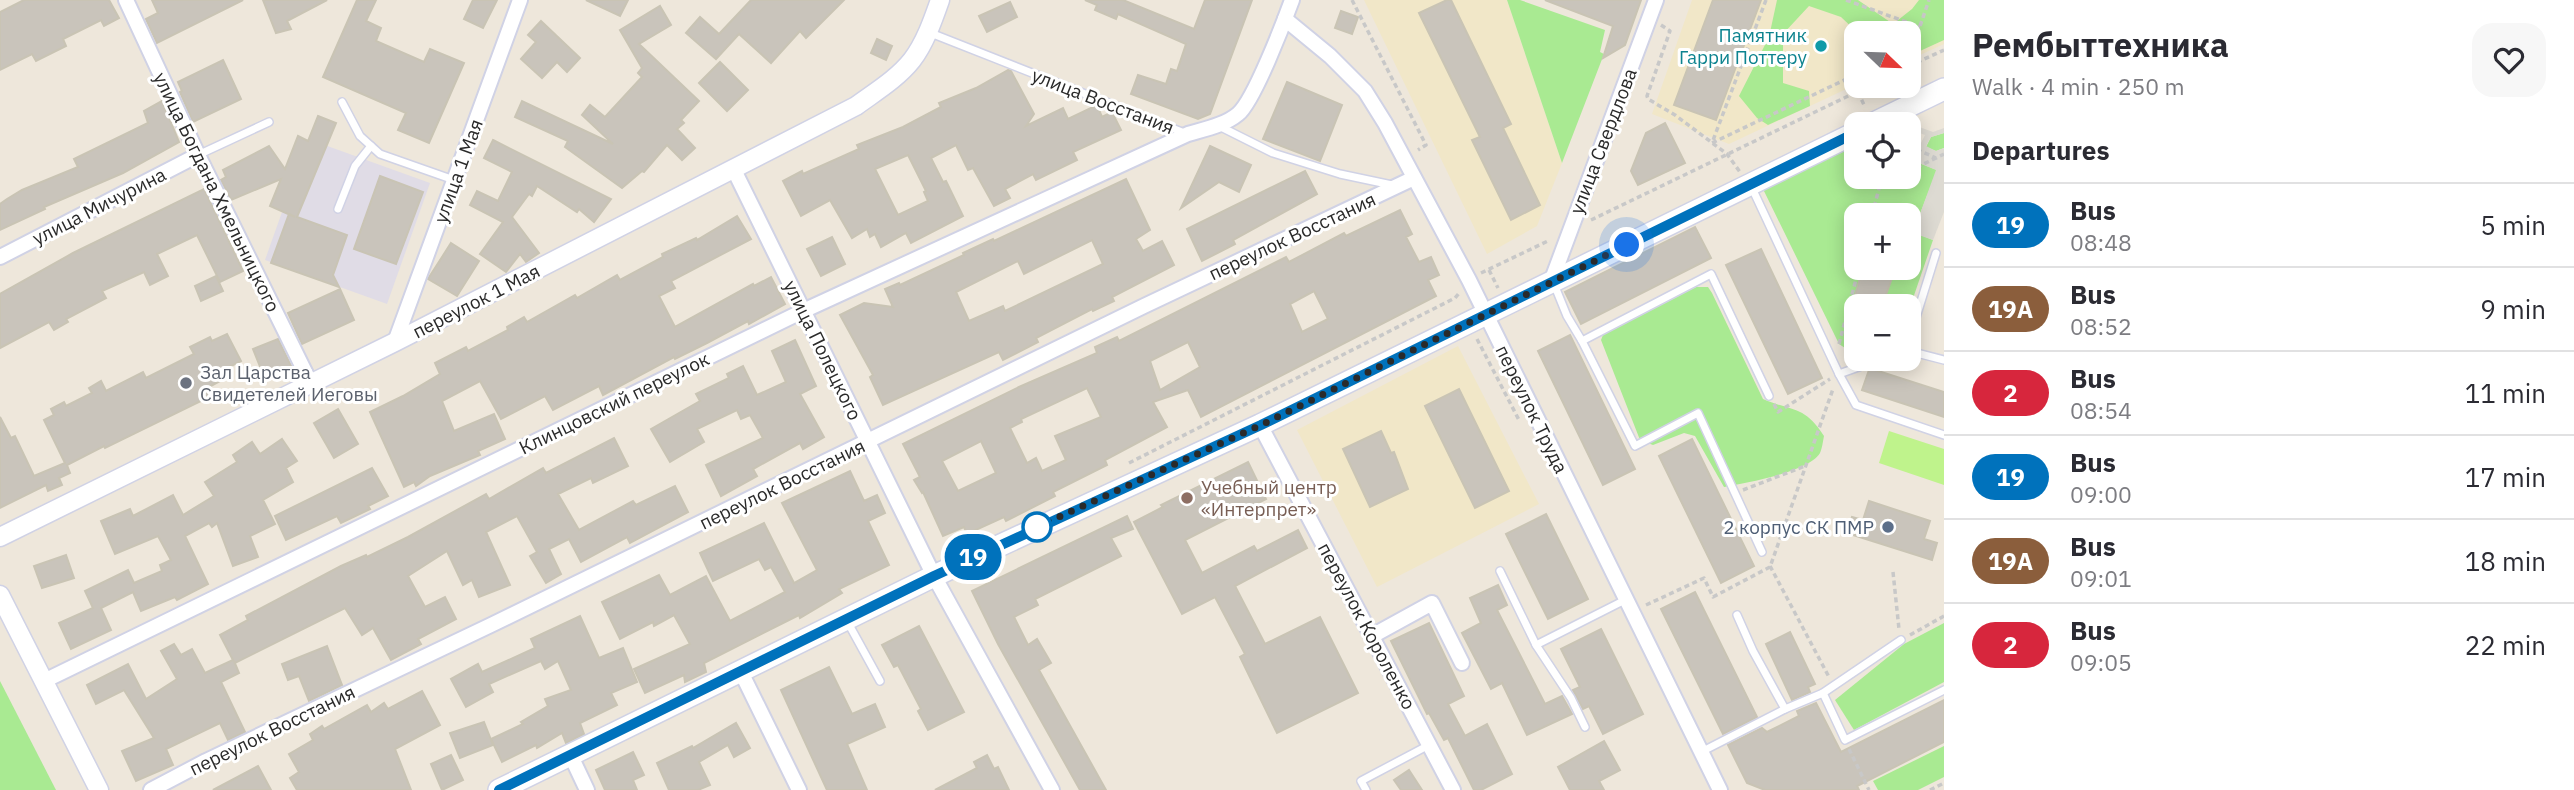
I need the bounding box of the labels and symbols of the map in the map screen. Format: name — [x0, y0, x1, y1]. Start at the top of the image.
north arrow — [1844, 21, 1922, 98]
place label: Памятник Гарри Поттеру — [1679, 23, 1808, 69]
marker: Памятник Гарри Поттеру — [1813, 38, 1829, 54]
street label: улица Восстания — [1028, 63, 1178, 139]
street label: улица Свердлова — [1564, 65, 1642, 217]
street label: улица Богдана Хмельницкого — [148, 68, 286, 316]
street label: улица 1 Мая — [428, 116, 488, 226]
street label: улица Мичурина — [28, 162, 170, 250]
street label: переулок Восстания — [1205, 187, 1379, 285]
your location — [1609, 227, 1644, 262]
street label: переулок 1 Мая — [408, 259, 544, 343]
street label: улица Полецкого — [779, 276, 867, 424]
street label: переулок Труда — [1491, 341, 1573, 477]
street label: Клинцовский переулок — [515, 346, 713, 460]
place label: Зал Царства Свидетелей Иеговы — [200, 360, 378, 406]
marker: Зал Царства Свидетелей Иеговы — [178, 375, 194, 391]
street label: переулок Восстания — [695, 433, 869, 535]
place label: Учебный центр «Интерпрет» — [1201, 475, 1337, 521]
marker: Учебный центр «Интерпрет» — [1179, 490, 1195, 506]
unlabelled marker — [1022, 512, 1052, 542]
place label: 2 корпус СК ПМР — [1723, 515, 1874, 539]
marker: 2 корпус СК ПМР — [1880, 519, 1896, 535]
line badge: 19 — [942, 534, 1004, 580]
street label: переулок Короленко — [1313, 538, 1421, 714]
street label: переулок Восстания — [185, 679, 359, 781]

